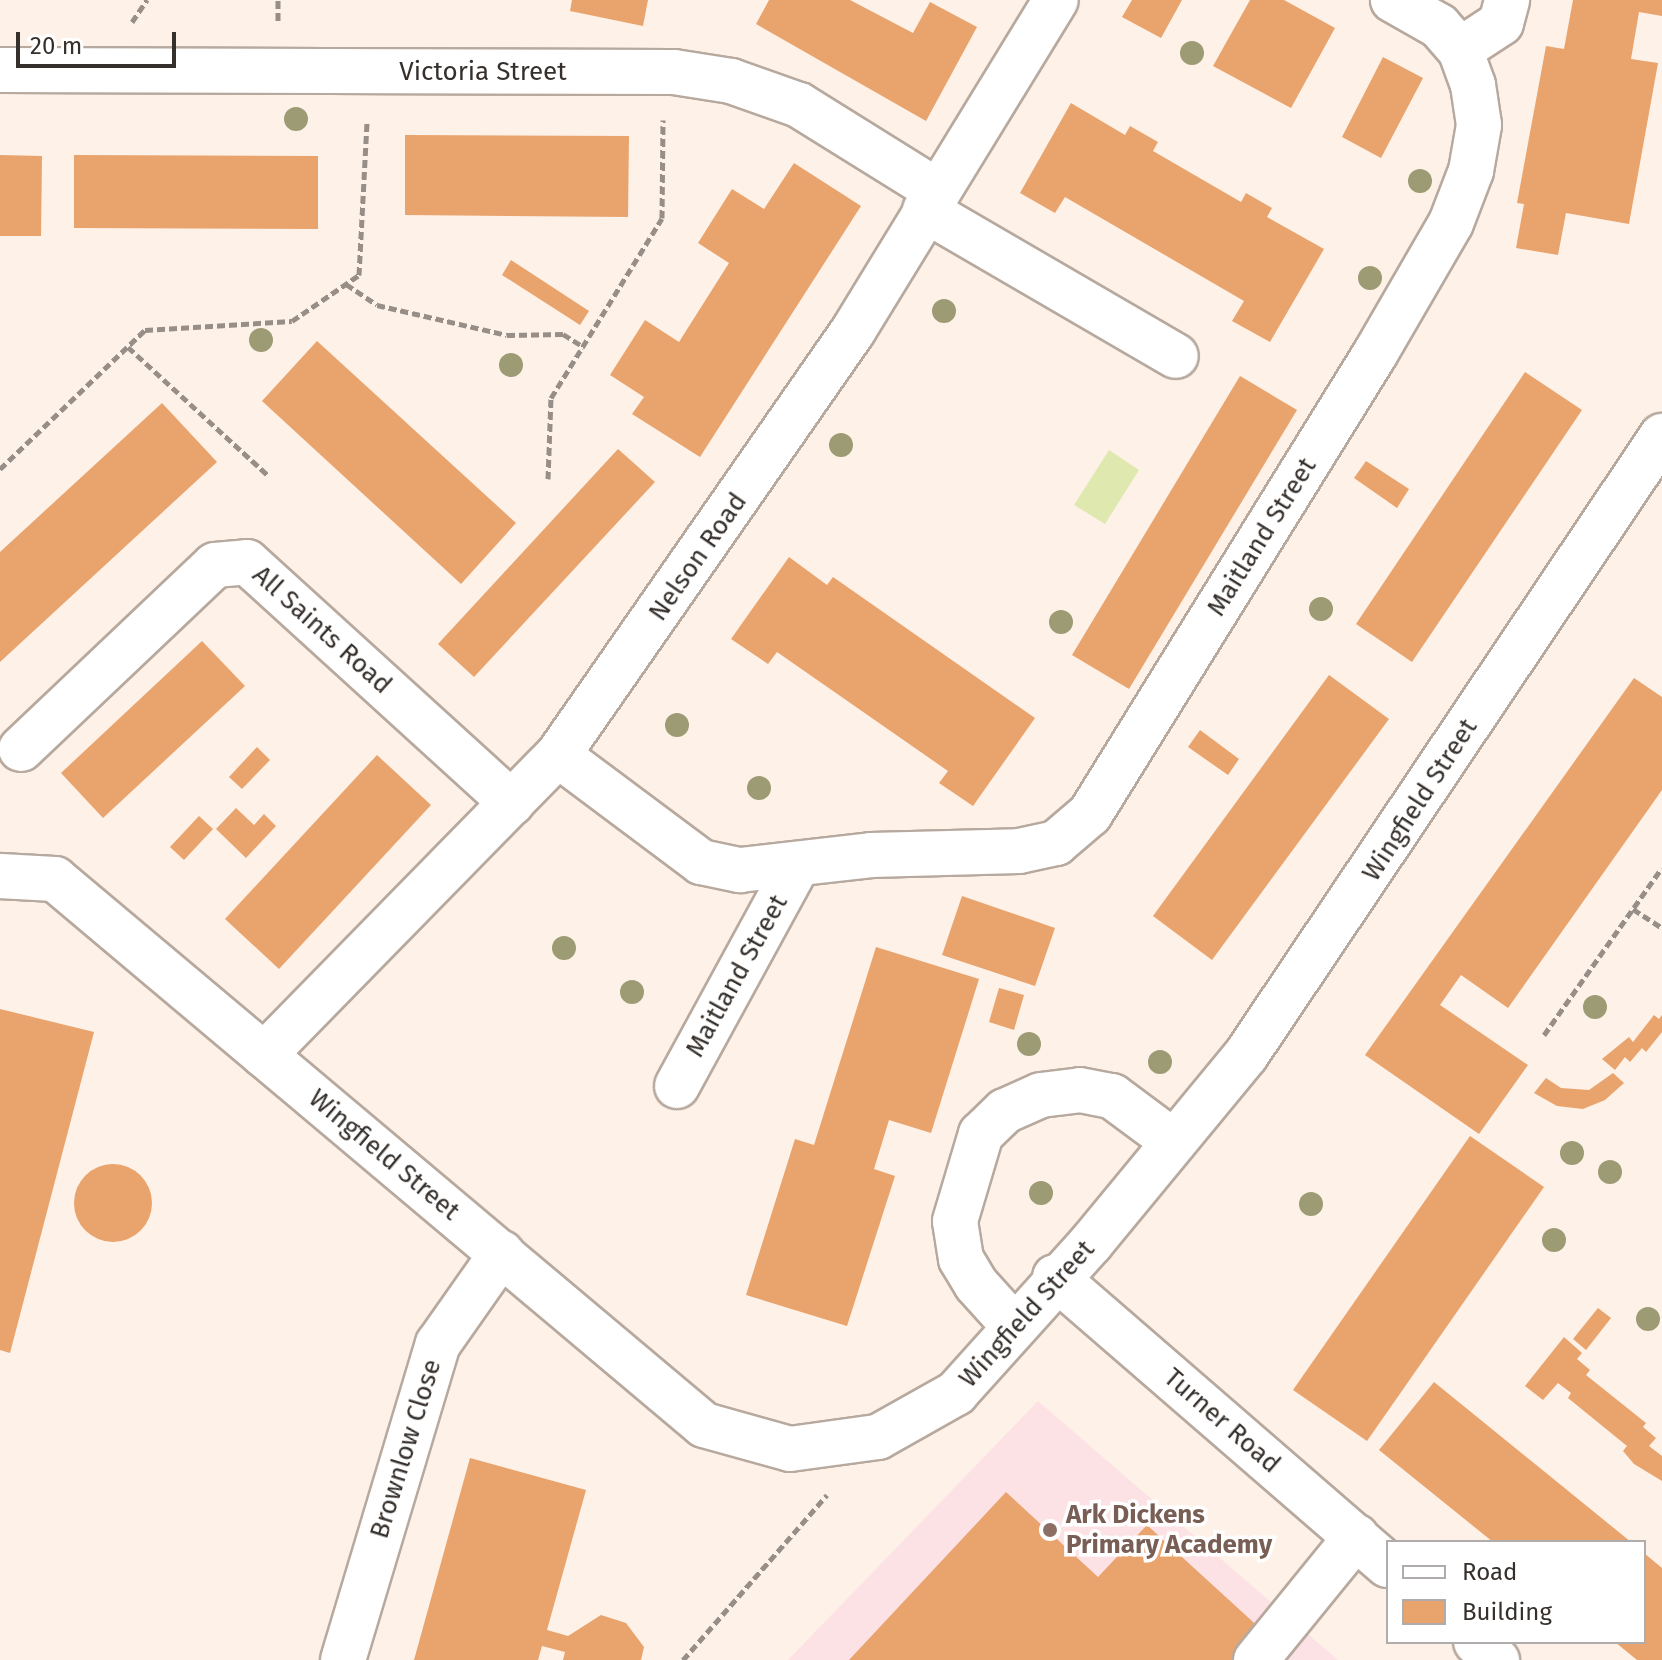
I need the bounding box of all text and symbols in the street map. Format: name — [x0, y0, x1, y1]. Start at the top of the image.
scale bar — [20, 16, 180, 66]
text: 20 m — [30, 32, 82, 60]
street label: Victoria Street — [399, 56, 567, 88]
street label: Maitland Street — [1201, 452, 1323, 622]
street label: Nelson Road — [643, 487, 753, 627]
street label: All Saints Road — [246, 559, 398, 701]
street label: Wingfield Street — [1356, 713, 1484, 887]
street label: Maitland Street — [680, 889, 794, 1063]
street label: Wingfield Street — [302, 1083, 466, 1227]
street label: Wingfield Street — [953, 1234, 1101, 1394]
street label: Brownlow Close — [364, 1356, 448, 1542]
street label: Turner Road — [1157, 1362, 1287, 1480]
place label: Ark Dickens Primary Academy — [1066, 1499, 1272, 1560]
marker: Ark Dickens Primary Academy — [1041, 1521, 1059, 1539]
legend — [1386, 1540, 1646, 1644]
text: Road — [1462, 1558, 1517, 1586]
text: Building — [1462, 1598, 1552, 1626]

